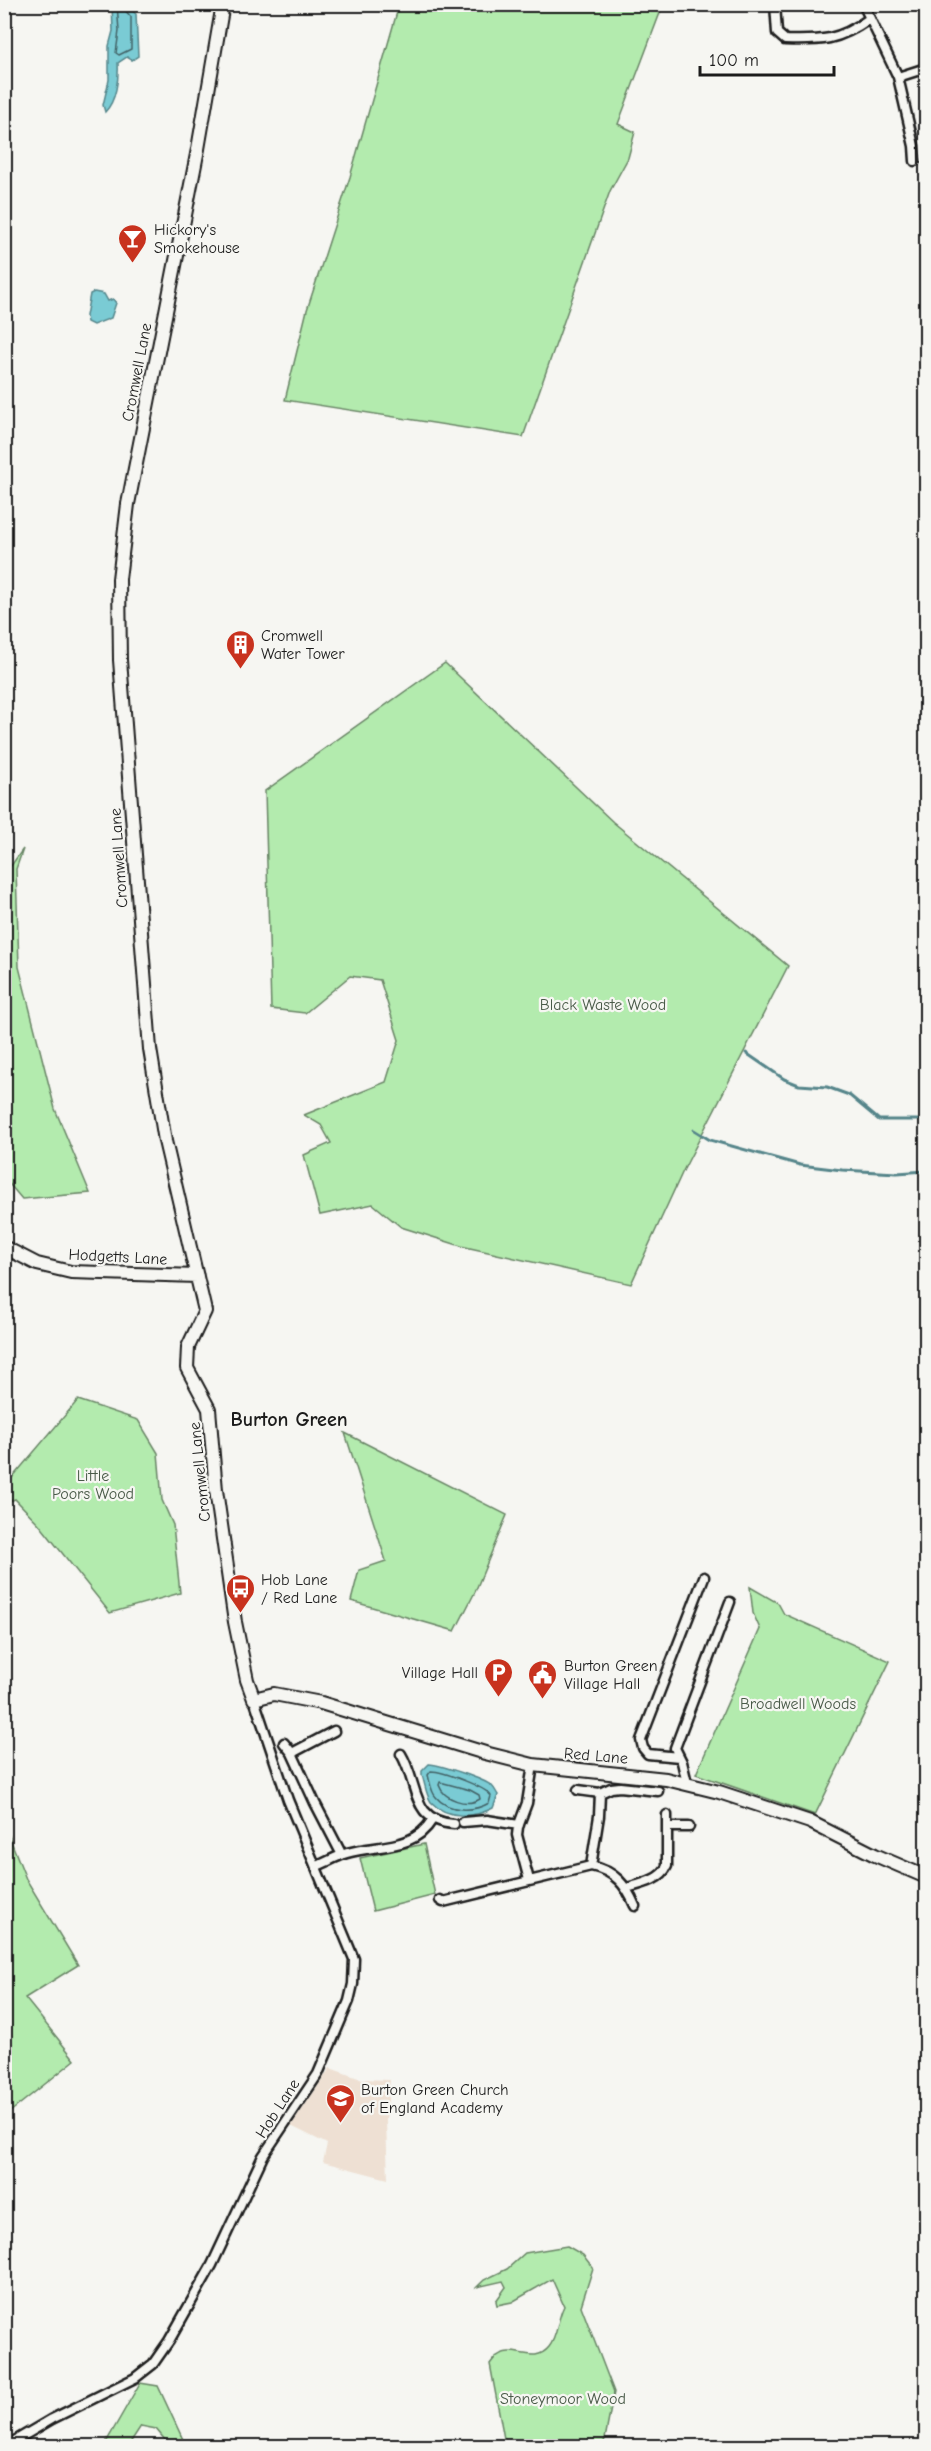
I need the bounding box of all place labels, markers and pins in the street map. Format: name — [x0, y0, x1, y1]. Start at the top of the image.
place label: Hickory's Smokehouse — [154, 221, 240, 257]
bar icon: Hickory's Smokehouse — [117, 222, 149, 264]
place label: Cromwell Water Tower — [261, 627, 345, 663]
building icon: Cromwell Water Tower — [224, 628, 256, 670]
place label: Hob Lane / Red Lane — [261, 1571, 337, 1607]
bus stop icon: Hob Lane / Red Lane — [224, 1572, 256, 1614]
parking icon: Village Hall — [483, 1656, 515, 1698]
place label: Burton Green Village Hall — [564, 1657, 658, 1693]
public building icon: Burton Green Village Hall — [527, 1658, 559, 1700]
place label: Village Hall — [402, 1664, 478, 1682]
place label: Burton Green Church of England Academy — [361, 2081, 509, 2117]
school or university icon: Burton Green Church of England Academy — [324, 2082, 356, 2124]

